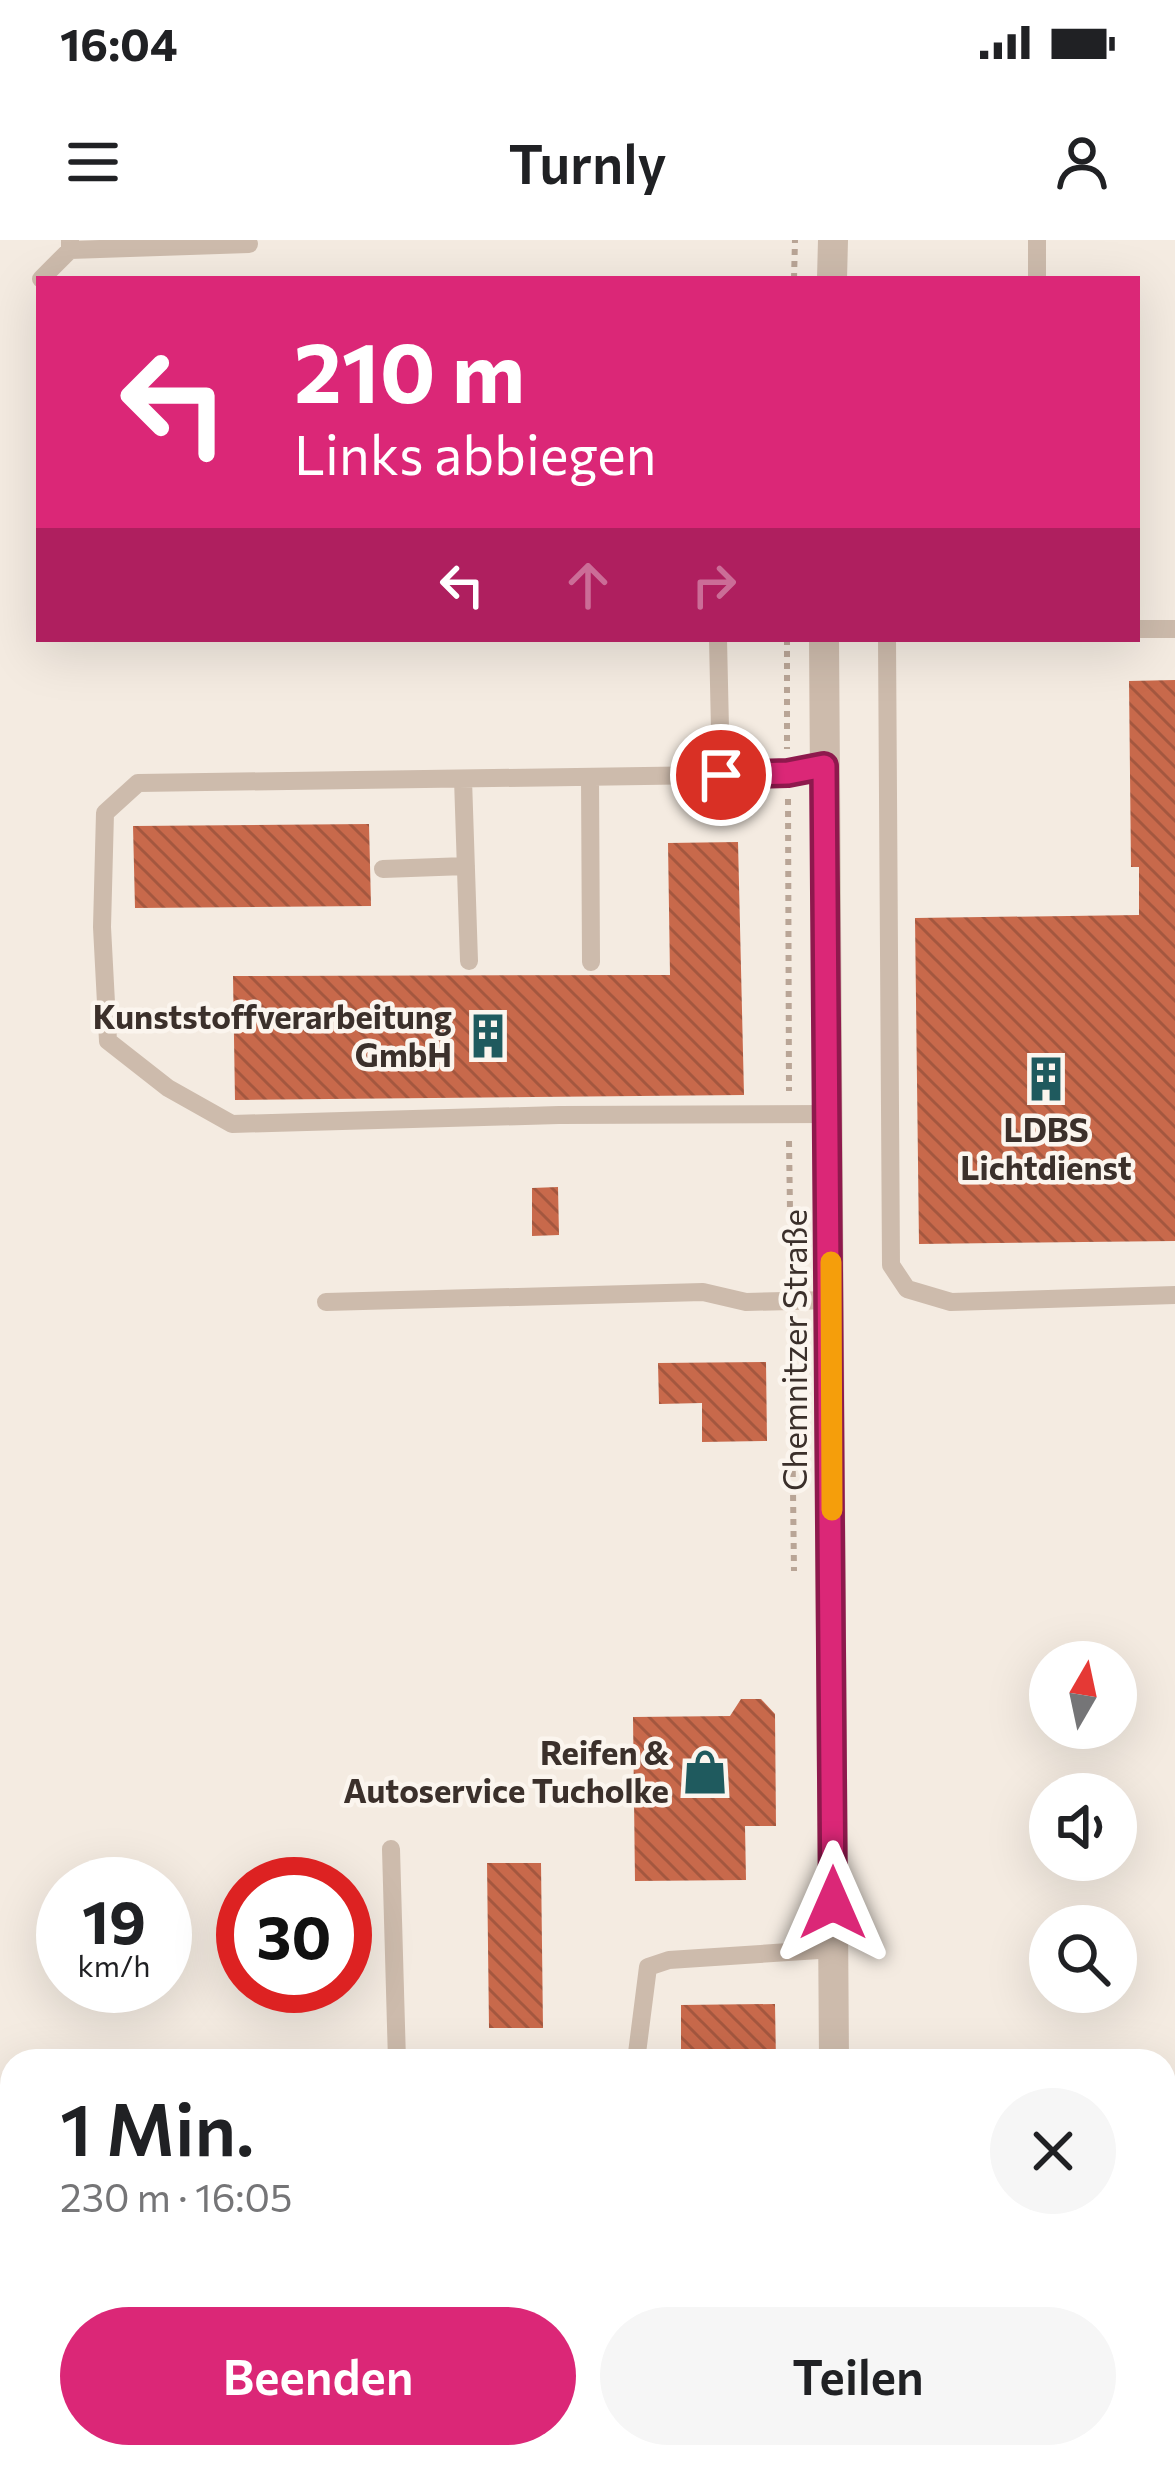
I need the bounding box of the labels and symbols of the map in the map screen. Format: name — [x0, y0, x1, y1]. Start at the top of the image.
pin — [670, 724, 772, 826]
place label: Kunststoffverarbeitung GmbH — [93, 995, 452, 1074]
building icon: Kunststoffverarbeitung GmbH — [463, 1011, 513, 1061]
building icon: LDBS Lichtdienst — [1021, 1054, 1071, 1104]
place label: LDBS Lichtdienst — [960, 1108, 1132, 1187]
street label: Chemnitzer Straße — [773, 1209, 814, 1491]
north arrow — [1029, 1641, 1137, 1749]
place label: Reifen & Autoservice Tucholke — [343, 1731, 669, 1810]
shop icon: Reifen & Autoservice Tucholke — [680, 1747, 730, 1797]
position arrow — [770, 1840, 896, 1966]
speed limit sign: 30 — [216, 1857, 372, 2013]

